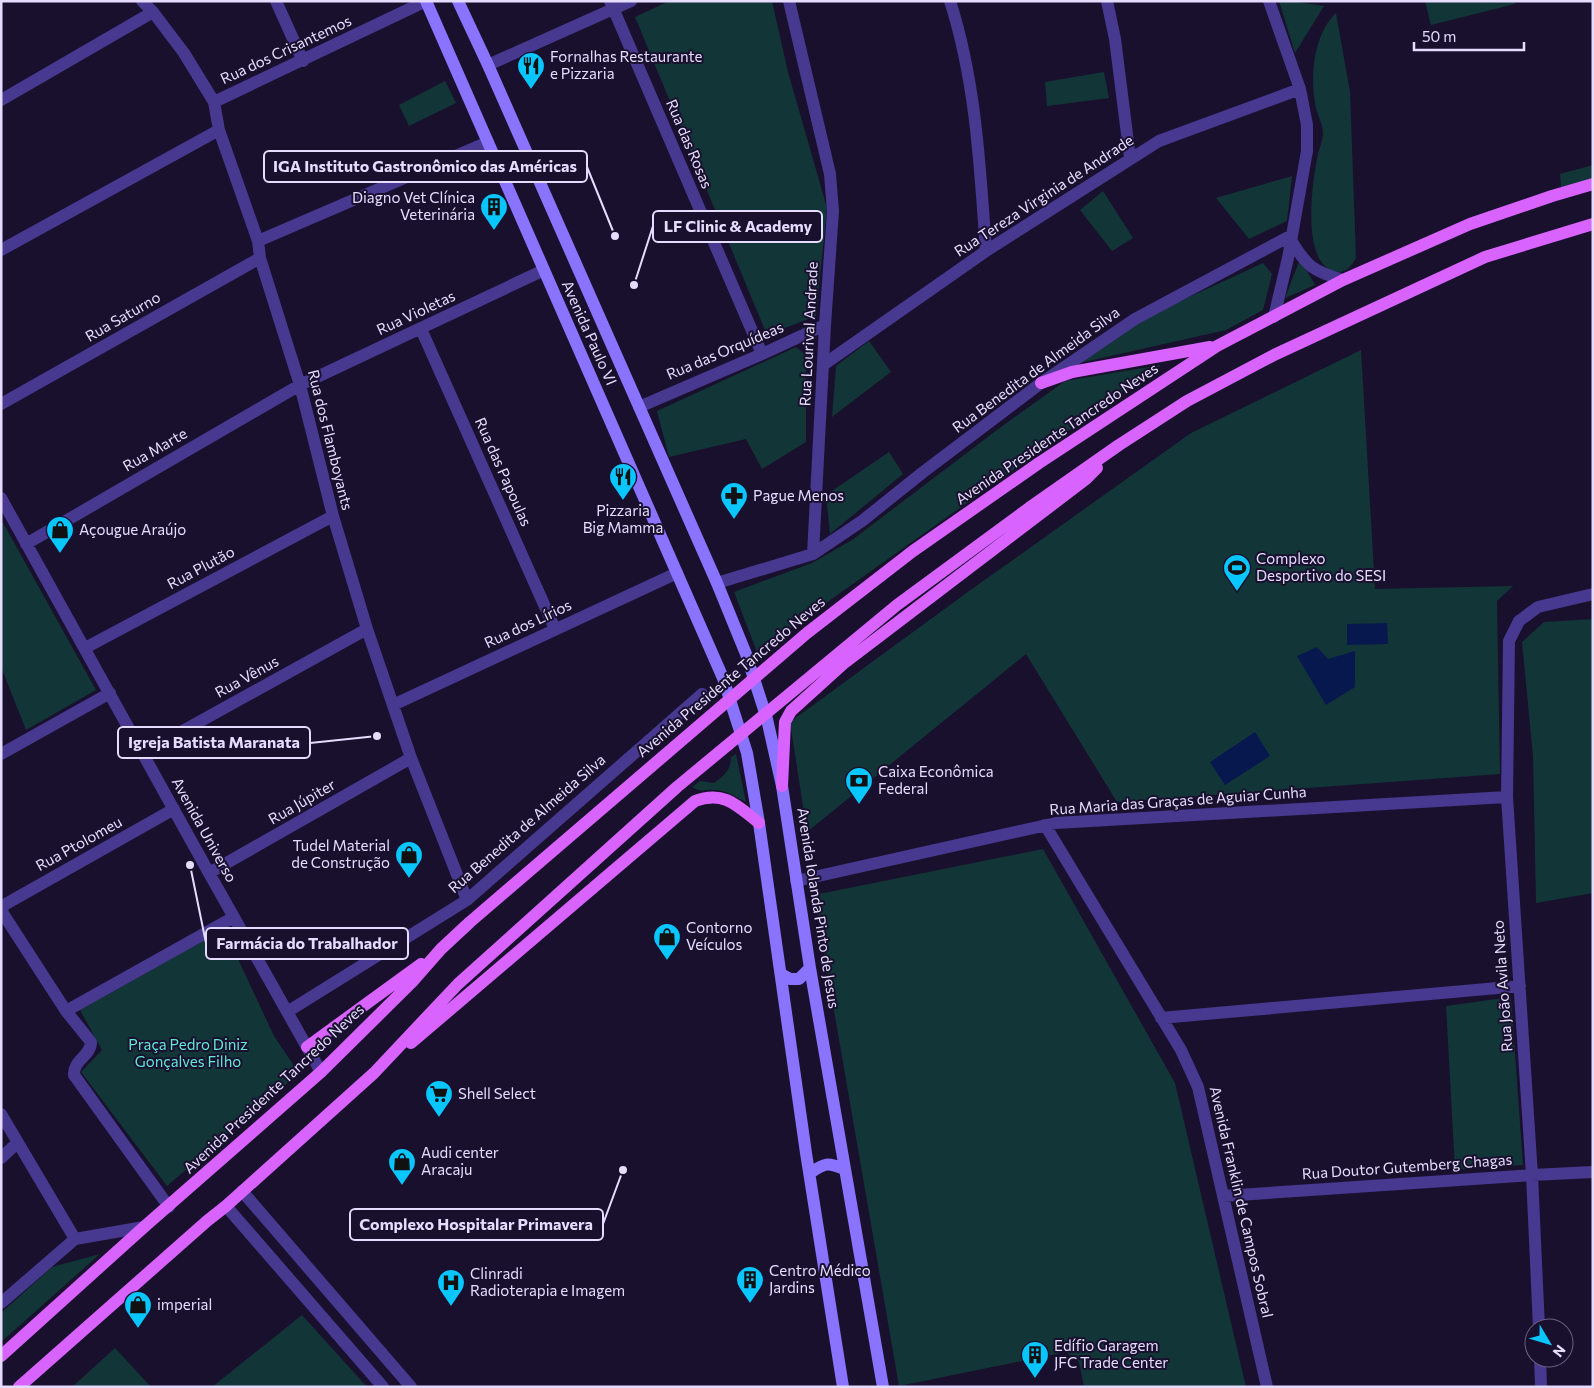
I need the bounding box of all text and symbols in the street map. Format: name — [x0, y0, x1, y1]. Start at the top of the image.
street label: Rua dos Crisantemos — [217, 11, 354, 87]
scale bar — [1414, 20, 1524, 52]
text: 50 m — [1422, 27, 1456, 45]
place label: Fornalhas Restaurante e Pizzaria — [550, 47, 703, 82]
restaurant icon: Fornalhas Restaurante e Pizzaria — [516, 51, 546, 90]
street label: Rua das Rosas — [663, 96, 717, 191]
street label: Rua Tereza Virginia de Andrade — [951, 130, 1136, 260]
callout: IGA Instituto Gastronômico das Américas — [264, 151, 587, 182]
text: IGA Instituto Gastronômico das Américas — [273, 156, 577, 175]
place label: Diagno Vet Clínica Veterinária — [352, 188, 475, 223]
building icon: Diagno Vet Clínica Veterinária — [479, 192, 509, 231]
callout: LF Clinic & Academy — [653, 211, 822, 242]
text: LF Clinic & Academy — [664, 216, 813, 235]
street label: Rua Lourival Andrade — [795, 261, 821, 407]
street label: Avenida Paulo VI — [559, 277, 621, 388]
street label: Rua Violetas — [373, 286, 458, 338]
street label: Rua Saturno — [82, 287, 163, 345]
street label: Rua Benedita de Almeida Silva — [948, 302, 1123, 436]
street label: Rua das Orquídeas — [663, 317, 786, 383]
street label: Avenida Presidente Tancredo Neves — [952, 358, 1161, 508]
street label: Rua dos Flamboyants — [305, 368, 357, 512]
street label: Rua das Papoulas — [472, 414, 536, 529]
street label: Rua Marte — [119, 424, 190, 475]
restaurant icon: Pizzaria Big Mamma — [608, 462, 638, 501]
pharmacy icon: Pague Menos — [719, 481, 749, 520]
place label: Pague Menos — [753, 486, 844, 504]
place label: Pizzaria Big Mamma — [583, 501, 663, 536]
shop icon: Açougue Araújo — [45, 515, 75, 554]
place label: Açougue Araújo — [79, 520, 186, 538]
street label: Rua Plutão — [164, 542, 237, 592]
place label: Complexo Desportivo do SESI — [1256, 549, 1386, 584]
sports icon: Complexo Desportivo do SESI — [1222, 553, 1252, 592]
street label: Avenida Presidente Tancredo Neves — [633, 592, 828, 760]
street label: Rua dos Lírios — [481, 595, 574, 651]
street label: Rua Vênus — [212, 651, 282, 701]
callout: Igreja Batista Maranata — [118, 727, 310, 758]
text: Igreja Batista Maranata — [128, 732, 300, 751]
street label: Rua Benedita de Almeida Silva — [444, 750, 609, 896]
place label: Caixa Econômica Federal — [878, 762, 994, 797]
bank icon: Caixa Econômica Federal — [844, 766, 874, 805]
street label: Avenida Universo — [169, 774, 241, 885]
street label: Rua Júpiter — [265, 775, 338, 828]
street label: Rua Maria das Graças de Aguiar Cunha — [1049, 782, 1307, 818]
street label: Avenida Iolanda Pinto de Jesus — [794, 806, 844, 1010]
street label: Rua Ptolomeu — [32, 812, 125, 874]
place label: Tudel Material de Construção — [291, 836, 390, 871]
shop icon: Tudel Material de Construção — [394, 840, 424, 879]
place label: Contorno Veículos — [686, 918, 752, 953]
street label: Rua João Avila Neto — [1488, 920, 1516, 1053]
shop icon: Contorno Veículos — [652, 922, 682, 961]
callout: Farmácia do Trabalhador — [206, 928, 408, 959]
text: Farmácia do Trabalhador — [216, 933, 398, 952]
street label: Avenida Presidente Tancredo Neves — [179, 1000, 367, 1177]
park label: Praça Pedro Diniz Gonçalves Filho — [128, 1035, 248, 1070]
supermarket icon: Shell Select — [424, 1079, 454, 1118]
place label: Shell Select — [458, 1084, 536, 1102]
street label: Avenida Franklin de Campos Sobral — [1207, 1084, 1277, 1319]
place label: Audi center Aracaju — [421, 1143, 499, 1178]
shop icon: Audi center Aracaju — [387, 1147, 417, 1186]
street label: Rua Doutor Gutemberg Chagas — [1301, 1150, 1513, 1182]
callout: Complexo Hospitalar Primavera — [350, 1209, 603, 1240]
text: Complexo Hospitalar Primavera — [359, 1214, 593, 1233]
place label: Centro Médico Jardins — [769, 1261, 871, 1296]
place label: Clinradi Radioterapia e Imagem — [470, 1264, 625, 1299]
building icon: Centro Médico Jardins — [735, 1265, 765, 1304]
hospital icon: Clinradi Radioterapia e Imagem — [436, 1268, 466, 1307]
shop icon: imperial — [123, 1290, 153, 1329]
place label: imperial — [157, 1295, 212, 1313]
north arrow — [1524, 1318, 1574, 1368]
place label: Edífio Garagem JFC Trade Center — [1054, 1336, 1168, 1371]
building icon: Edífio Garagem JFC Trade Center — [1020, 1340, 1050, 1379]
text: N — [1550, 1342, 1570, 1361]

